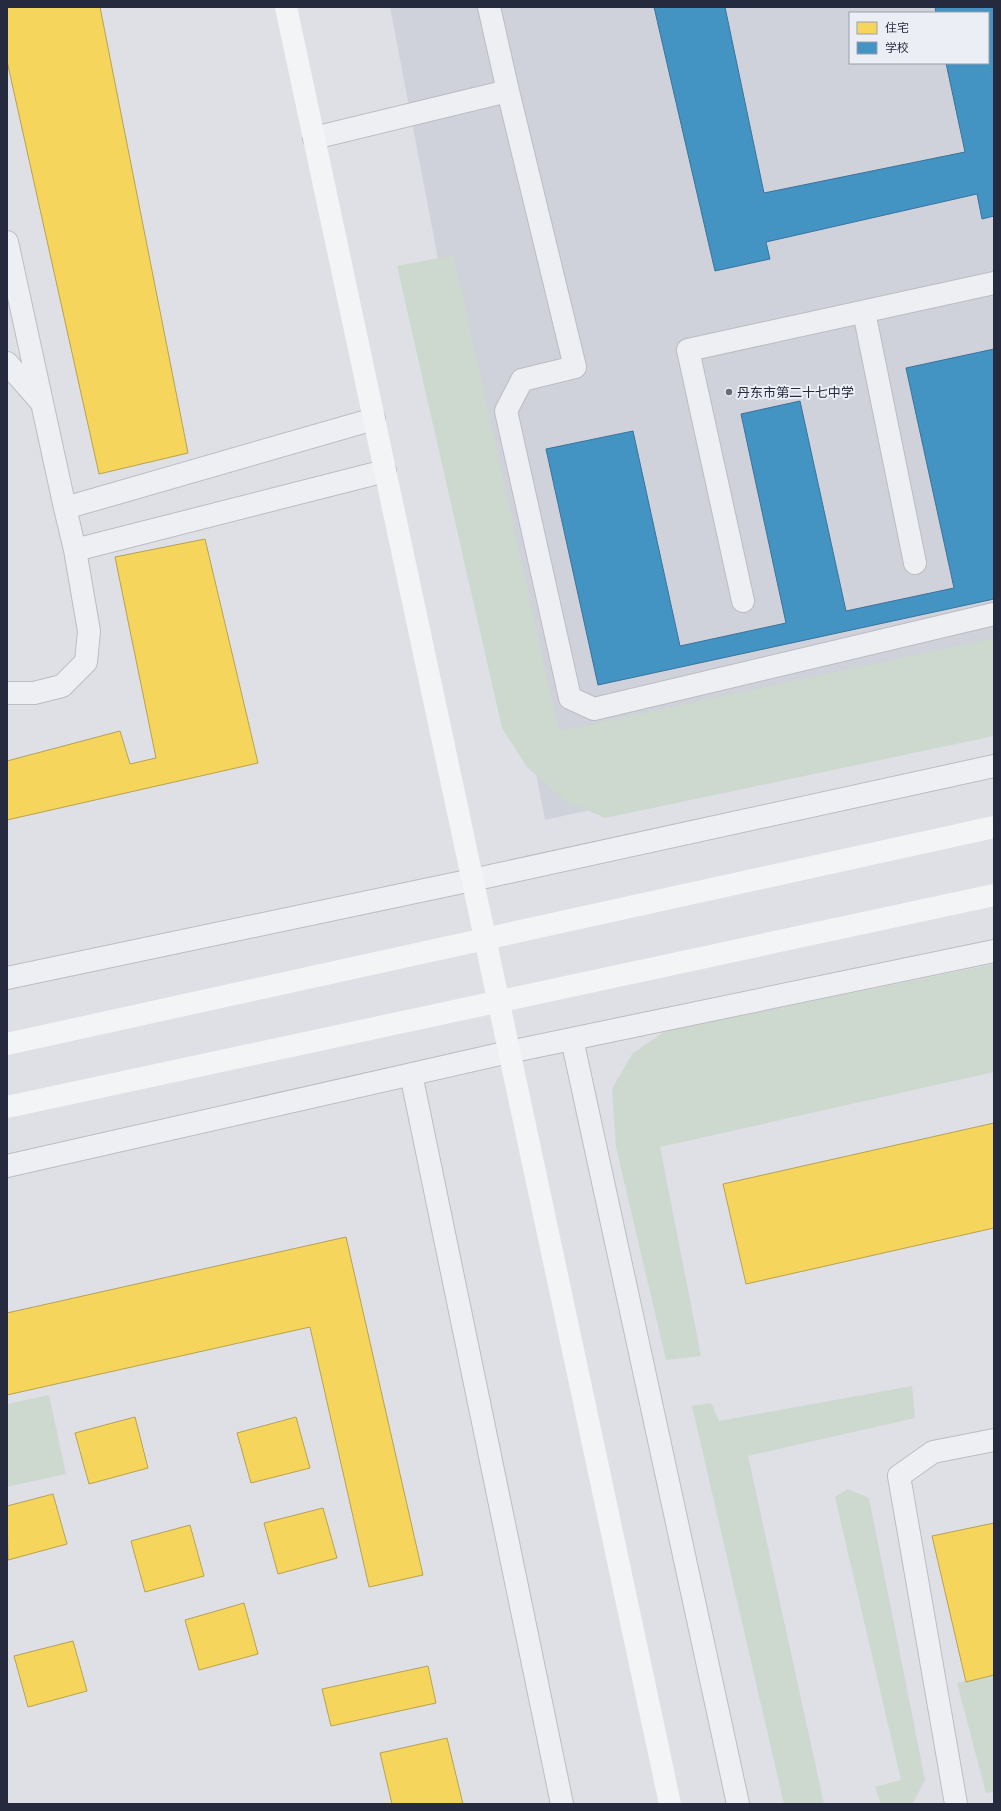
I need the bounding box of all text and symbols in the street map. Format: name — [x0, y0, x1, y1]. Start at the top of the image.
legend — [849, 12, 989, 64]
text: 住宅 — [885, 19, 909, 36]
text: 学校 — [885, 39, 909, 56]
place label: 丹东市第二十七中学 — [737, 383, 854, 401]
marker: 丹东市第二十七中学 — [724, 387, 734, 397]

